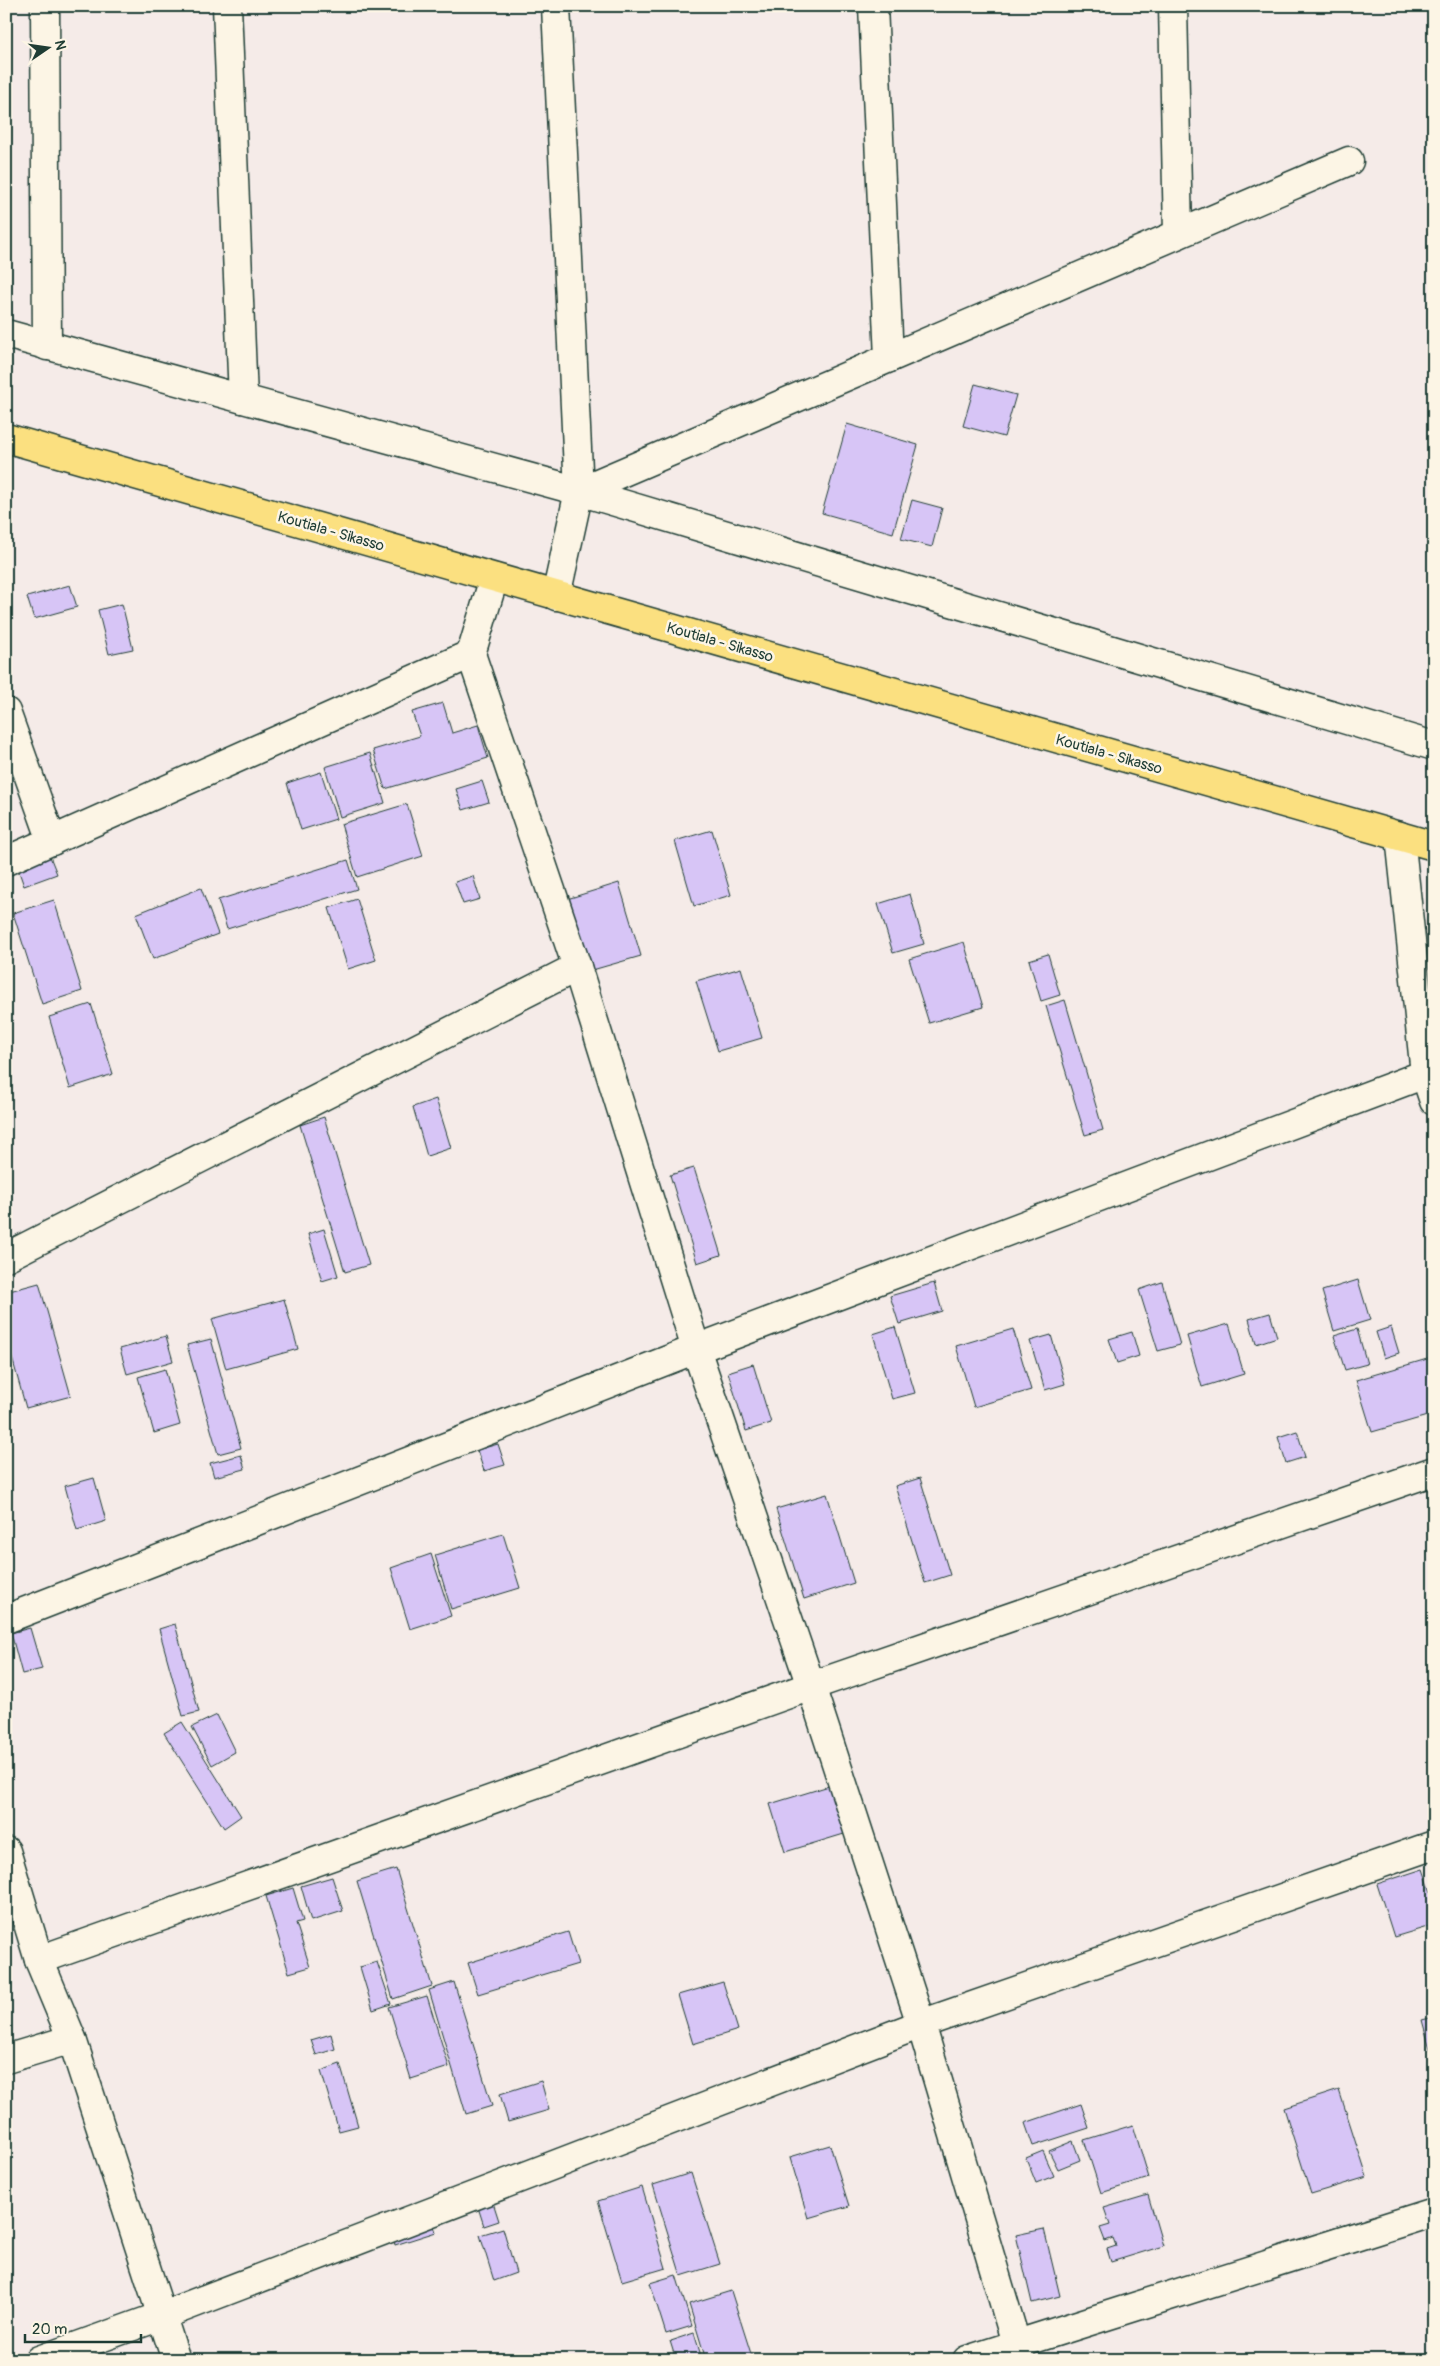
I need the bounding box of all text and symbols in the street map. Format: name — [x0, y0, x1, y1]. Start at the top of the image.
north arrow — [22, 22, 72, 72]
text: N — [51, 39, 70, 52]
street label: Koutiala - Sikasso — [275, 507, 386, 556]
street label: Koutiala - Sikasso — [664, 618, 775, 667]
street label: Koutiala - Sikasso — [1053, 730, 1164, 779]
scale bar — [25, 2311, 141, 2343]
text: 20 m — [32, 2320, 67, 2339]

